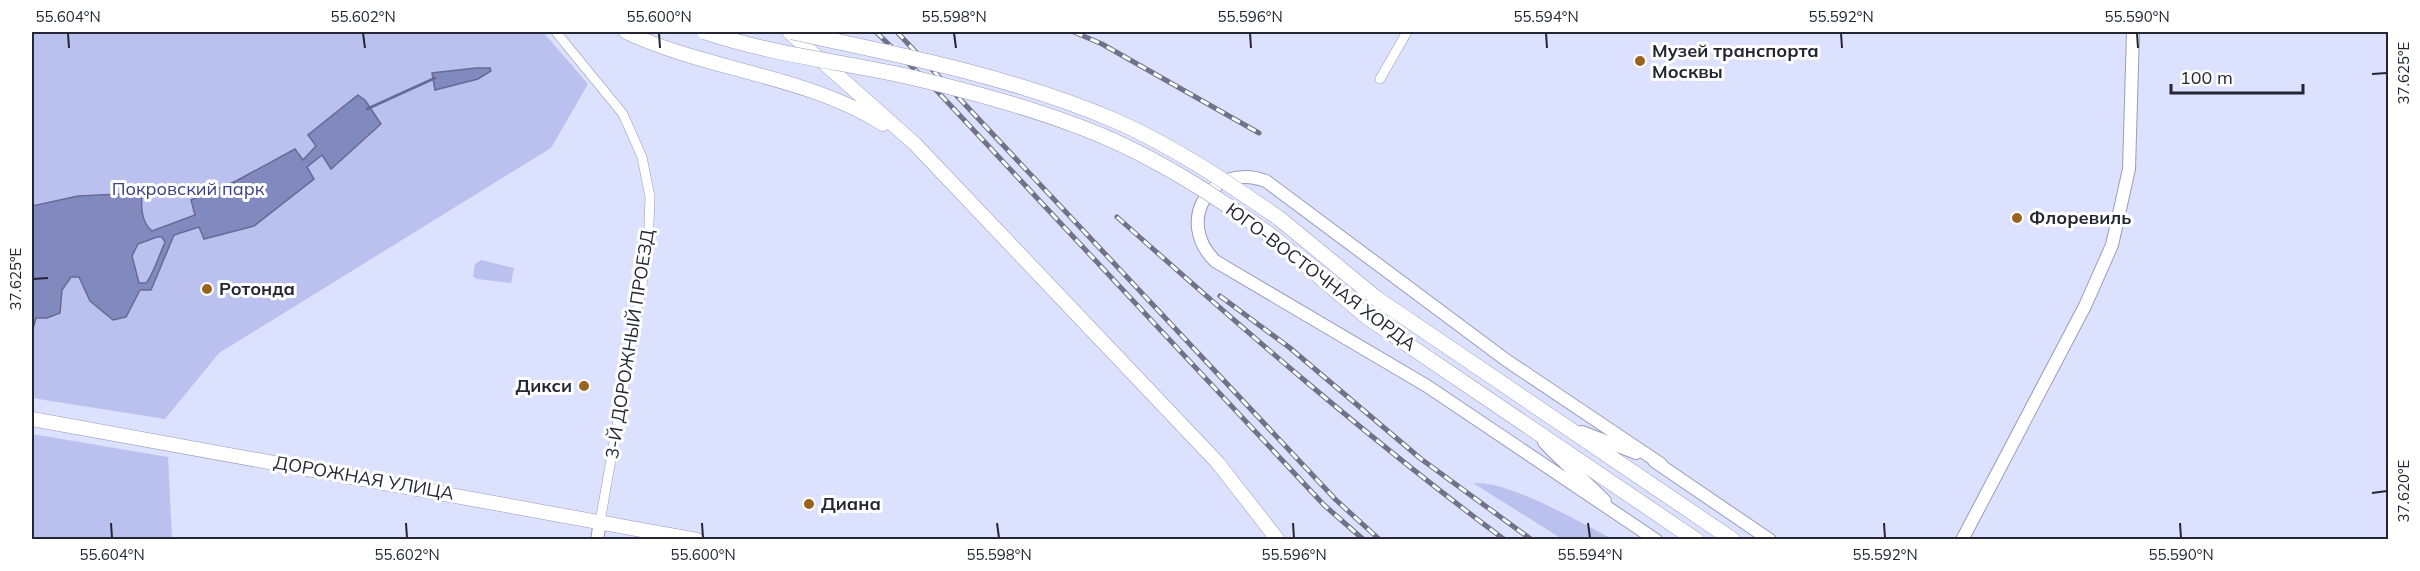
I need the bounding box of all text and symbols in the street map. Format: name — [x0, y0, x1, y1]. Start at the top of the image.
text: 55.604°N — [35, 7, 101, 26]
text: 55.602°N — [330, 7, 396, 26]
text: 55.600°N — [626, 7, 692, 26]
text: 55.598°N — [921, 7, 987, 26]
text: 55.596°N — [1217, 7, 1283, 26]
text: 55.594°N — [1513, 7, 1579, 26]
text: 55.592°N — [1808, 7, 1874, 26]
text: 55.590°N — [2104, 7, 2170, 26]
place label: Музей транспорта Москвы — [1652, 39, 1819, 83]
text: 37.625°E — [2394, 41, 2413, 104]
marker: Музей транспорта Москвы — [1633, 54, 1647, 68]
scale bar — [2171, 57, 2303, 95]
text: 100 m — [2180, 66, 2233, 89]
park label: Покровский парк — [112, 177, 265, 200]
street label: ЮГО-ВОСТОЧНАЯ ХОРДА — [1222, 198, 1421, 356]
place label: Флоревиль — [2029, 206, 2131, 229]
marker: Флоревиль — [2010, 211, 2024, 225]
street label: 3-Й ДОРОЖНЫЙ ПРОЕЗД — [600, 227, 659, 460]
text: 37.625°E — [6, 247, 25, 310]
place label: Ротонда — [219, 277, 295, 300]
marker: Ротонда — [200, 282, 214, 296]
place label: Дикси — [515, 374, 572, 397]
marker: Дикси — [577, 379, 591, 393]
street label: ДОРОЖНАЯ УЛИЦА — [272, 450, 456, 505]
text: 37.620°E — [2394, 459, 2413, 522]
place label: Диана — [821, 492, 881, 515]
marker: Диана — [802, 497, 816, 511]
text: 55.604°N — [79, 545, 145, 564]
text: 55.602°N — [374, 545, 440, 564]
text: 55.600°N — [670, 545, 736, 564]
text: 55.598°N — [966, 545, 1032, 564]
text: 55.596°N — [1261, 545, 1327, 564]
text: 55.594°N — [1557, 545, 1623, 564]
text: 55.592°N — [1852, 545, 1918, 564]
text: 55.590°N — [2148, 545, 2214, 564]

